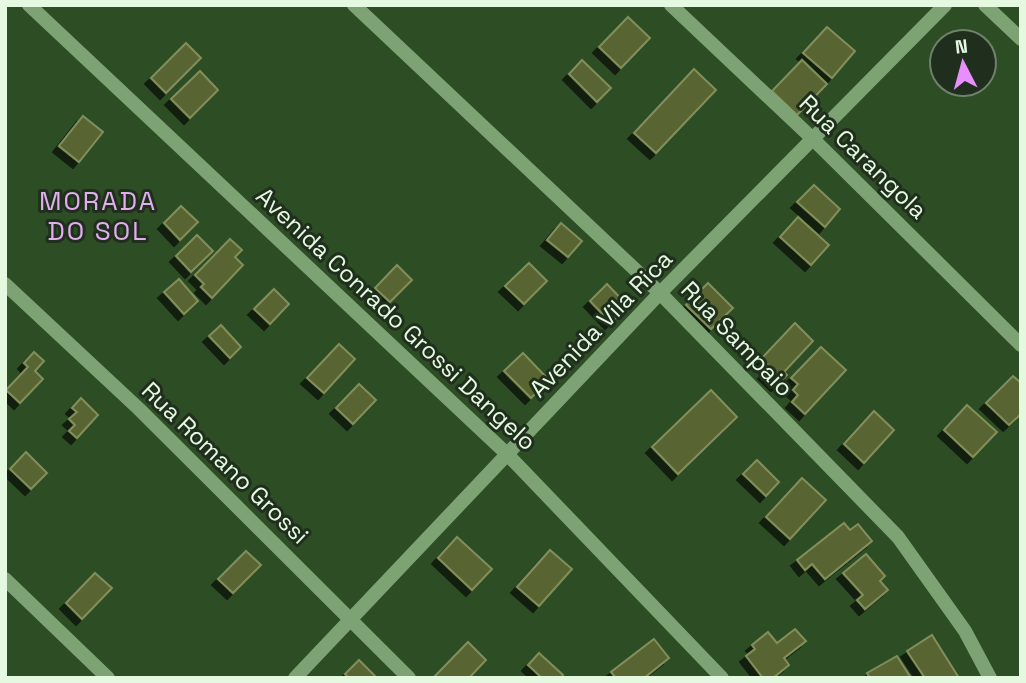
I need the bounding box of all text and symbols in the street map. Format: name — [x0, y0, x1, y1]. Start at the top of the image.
north arrow — [928, 28, 998, 98]
text: N — [954, 33, 969, 60]
street label: Rua Carangola — [793, 88, 934, 226]
street label: Avenida Conrado Grossi Dangelo — [250, 180, 543, 457]
district label: MORADA DO SOL — [39, 184, 157, 248]
street label: Avenida Vila Rica — [523, 243, 679, 404]
street label: Rua Sampaio — [674, 274, 800, 403]
street label: Rua Romano Grossi — [135, 375, 315, 550]

